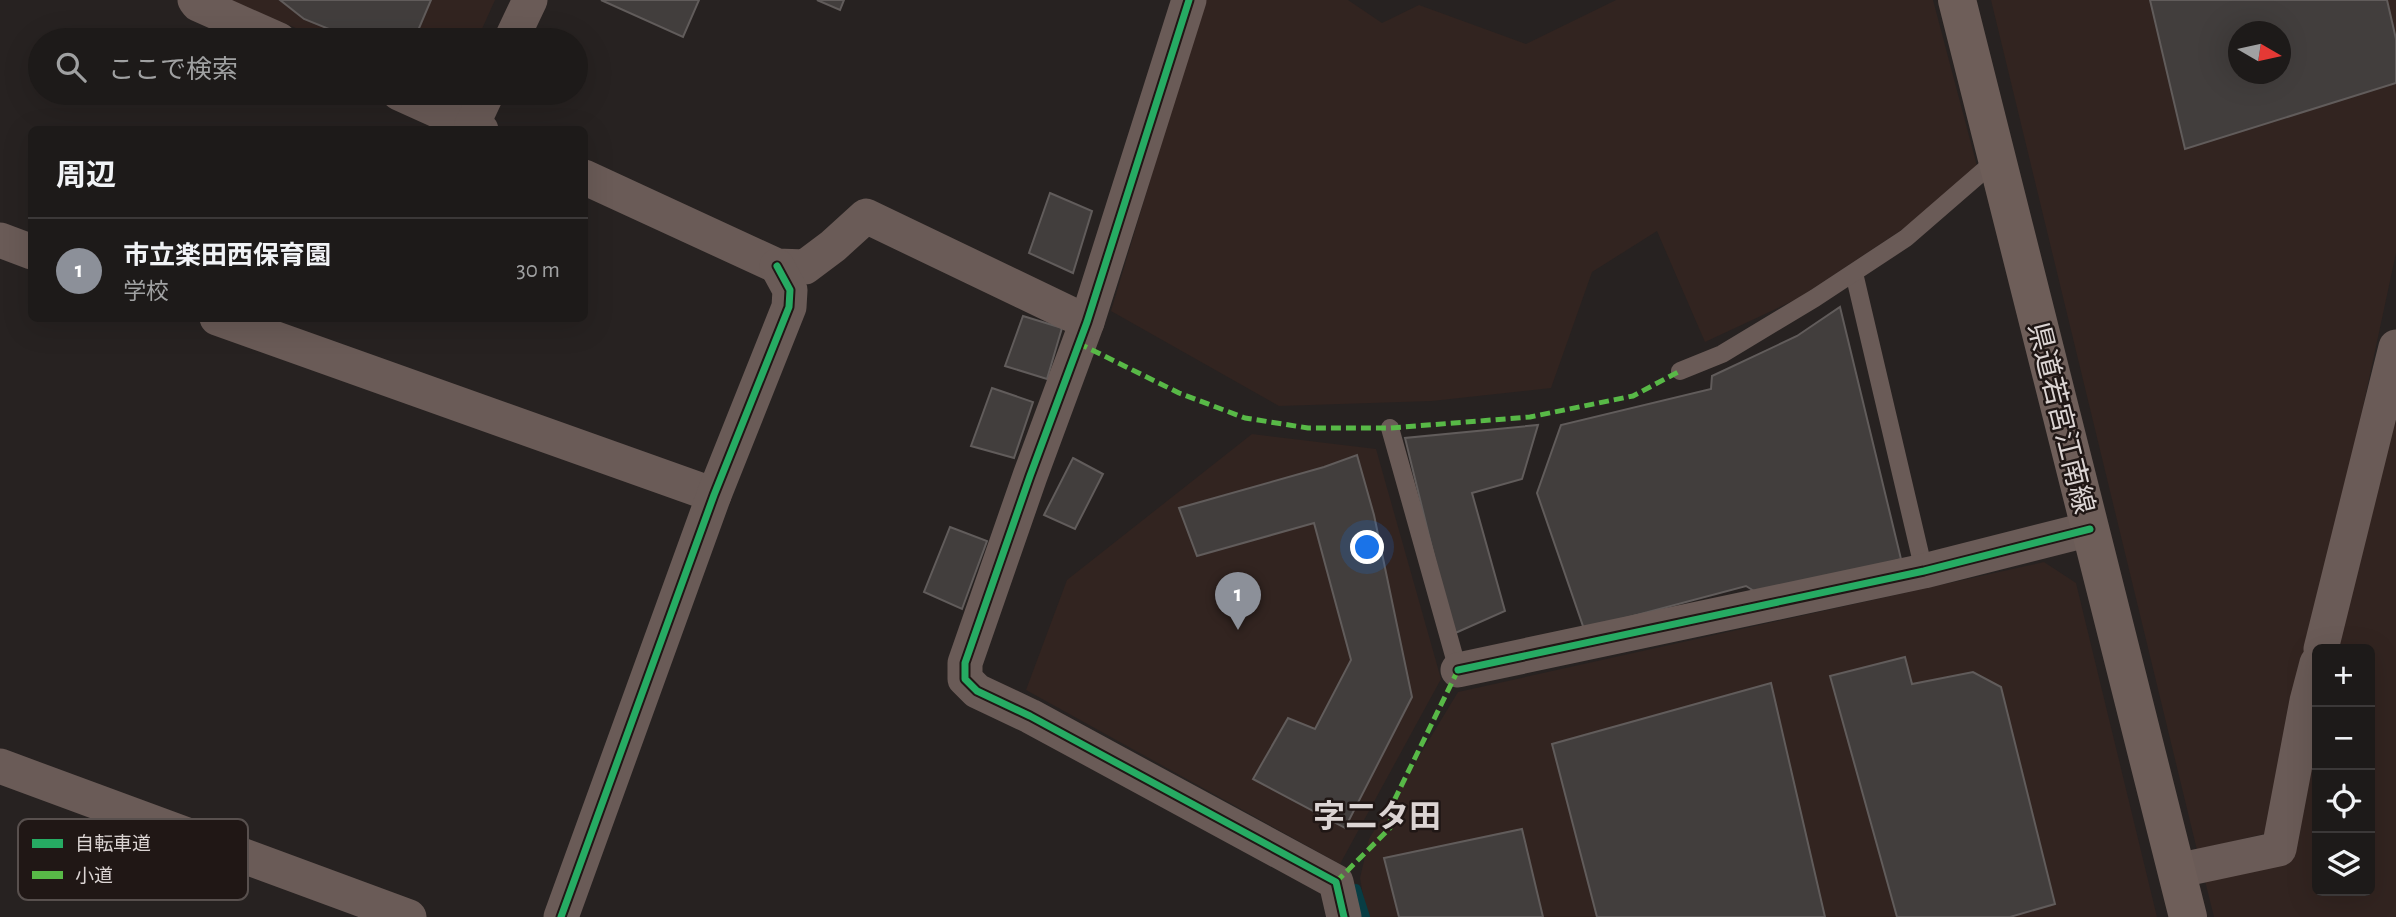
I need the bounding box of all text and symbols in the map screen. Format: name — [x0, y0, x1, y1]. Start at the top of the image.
north arrow — [2228, 21, 2291, 84]
search box — [28, 28, 588, 105]
icon: search — [52, 48, 90, 86]
text: ここで検索 — [108, 57, 238, 83]
text: 周辺 — [56, 161, 116, 191]
text: 市立楽田西保育園 — [123, 243, 331, 269]
text: 1 — [75, 259, 83, 282]
text: 30 m — [516, 259, 560, 282]
text: 学校 — [123, 281, 169, 304]
street label: 県道若宮江南線 — [2023, 320, 2099, 517]
your location — [1350, 530, 1384, 564]
pin: 1 — [1215, 572, 1261, 630]
map controls — [2312, 644, 2375, 896]
button: + — [2312, 644, 2375, 707]
button: − — [2312, 707, 2375, 770]
button: locate — [2312, 770, 2375, 833]
district label: 字二タ田 — [1313, 799, 1441, 833]
legend — [18, 819, 248, 900]
button: layers — [2312, 833, 2375, 896]
text: 自転車道 — [75, 834, 151, 854]
text: 小道 — [75, 866, 113, 886]

